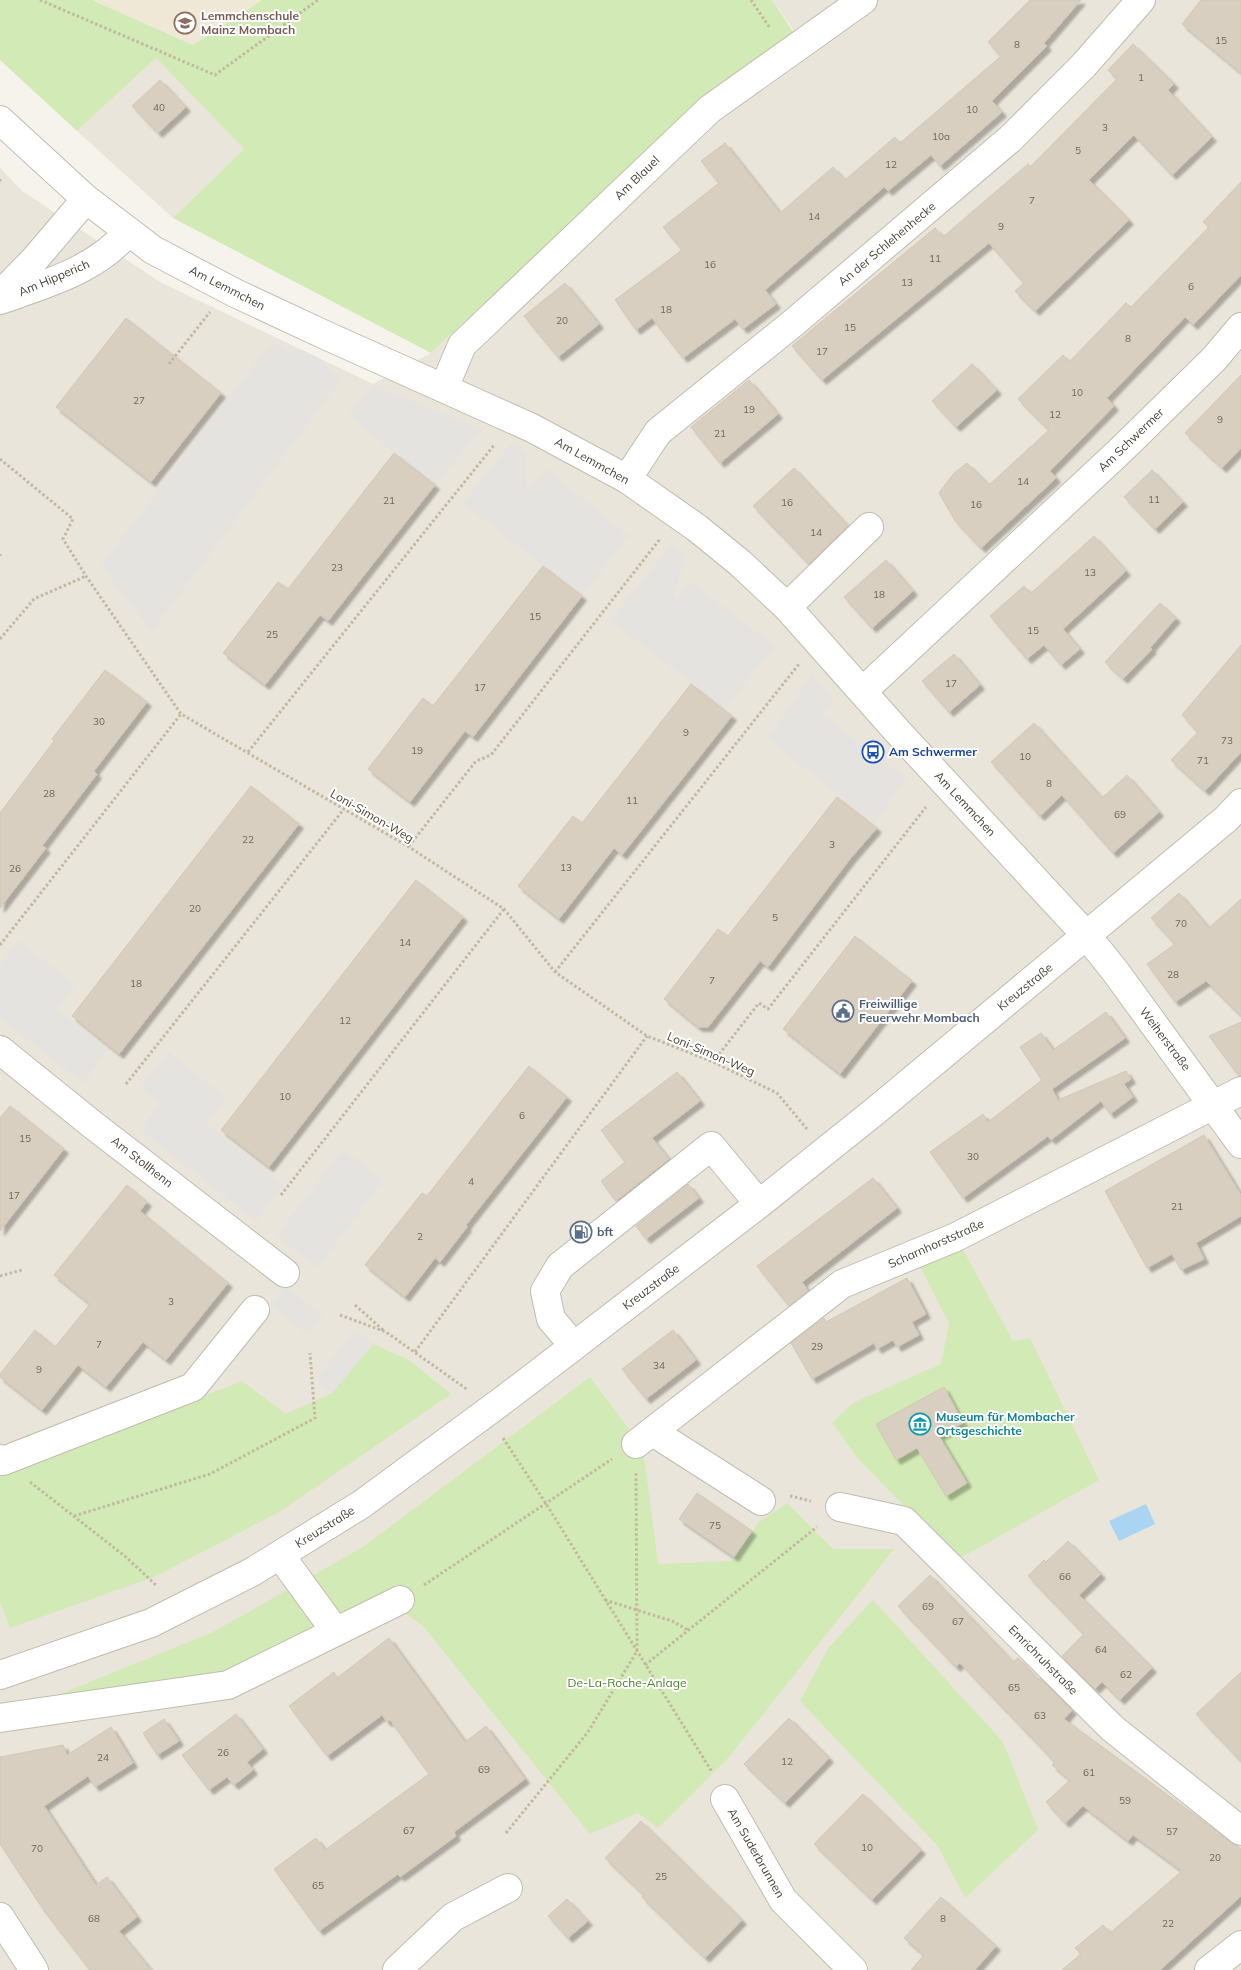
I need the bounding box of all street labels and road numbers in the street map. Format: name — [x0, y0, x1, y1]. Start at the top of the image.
street label: Am Blauel — [611, 152, 662, 203]
street label: An der Schlehenhecke — [835, 198, 938, 289]
street label: Am Hipperich — [16, 256, 92, 299]
street label: Am Lemmchen — [187, 262, 268, 313]
street label: Am Schwermer — [1095, 404, 1167, 475]
street label: Am Lemmchen — [552, 434, 632, 487]
street label: Am Lemmchen — [932, 768, 999, 839]
street label: Loni-Simon-Weg — [328, 786, 417, 846]
street label: Kreuzstraße — [994, 960, 1056, 1014]
street label: Weiherstraße — [1137, 1004, 1194, 1073]
street label: Loni-Simon-Weg — [665, 1028, 757, 1079]
street label: Am Stollhenn — [108, 1133, 176, 1190]
street label: Scharnhorststraße — [886, 1216, 986, 1271]
street label: Kreuzstraße — [619, 1260, 682, 1313]
street label: Kreuzstraße — [292, 1502, 357, 1551]
street label: Emrichruhstraße — [1006, 1622, 1081, 1697]
street label: Am Suderbrunnen — [725, 1805, 788, 1900]

